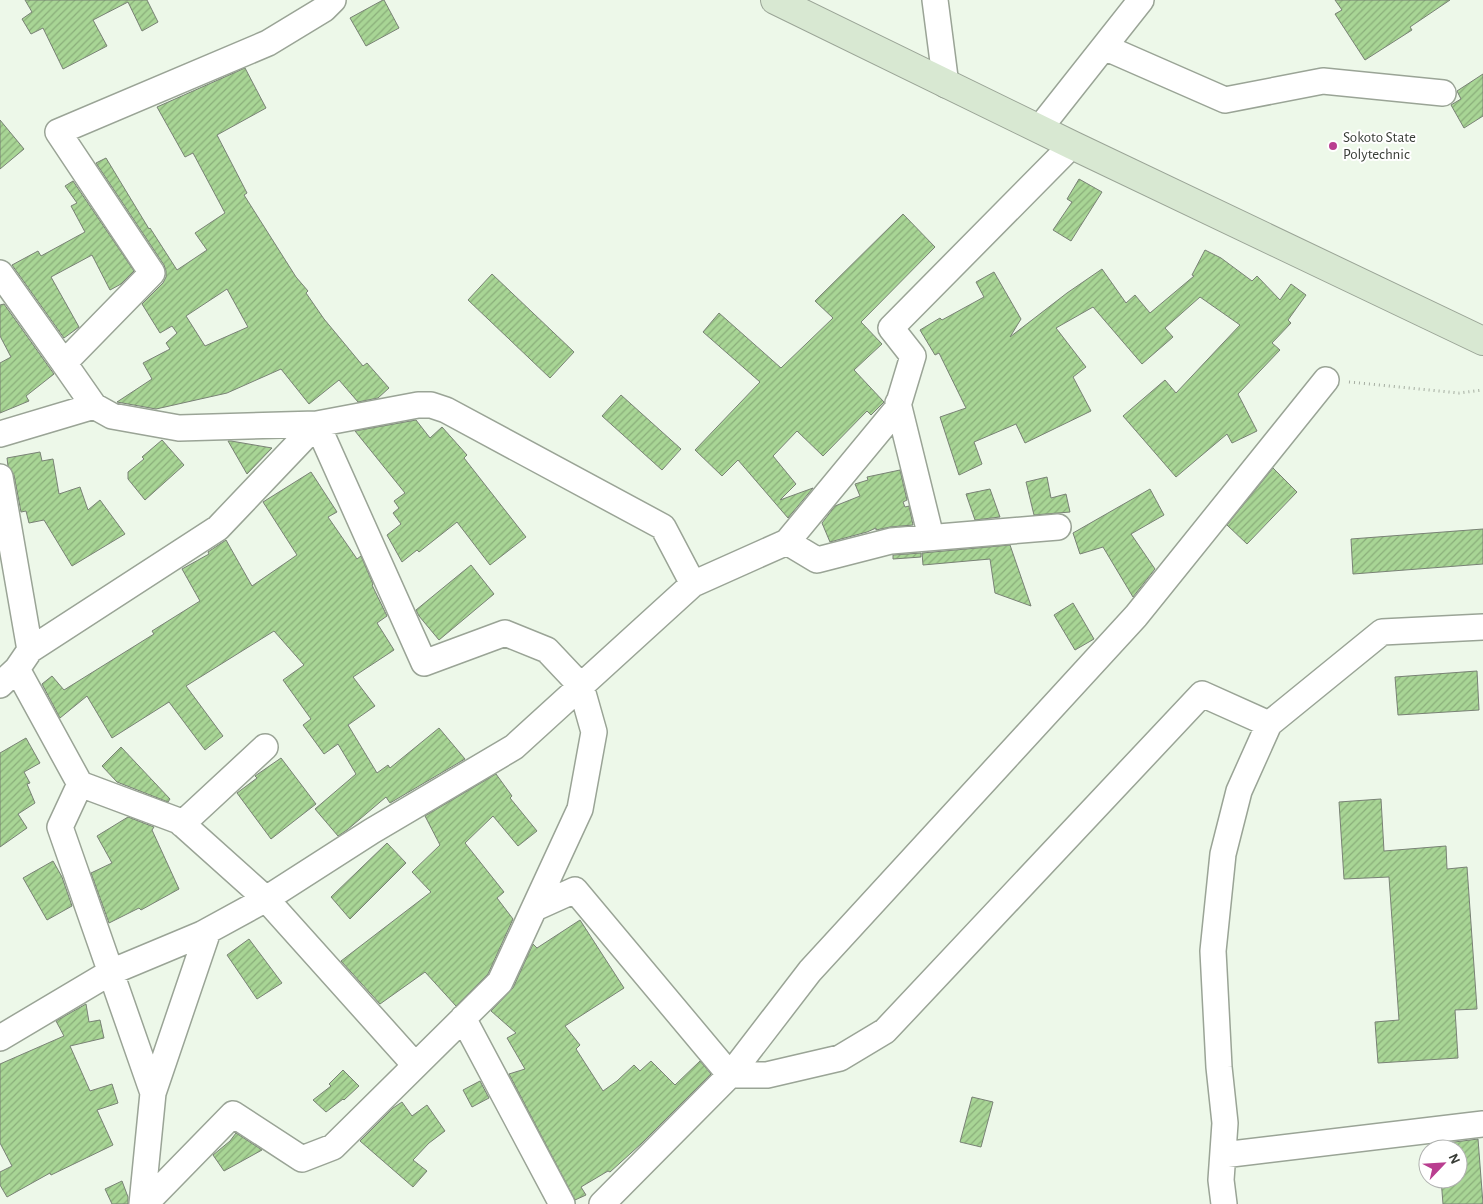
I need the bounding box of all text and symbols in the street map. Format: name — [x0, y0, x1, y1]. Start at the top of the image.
place label: Sokoto State Polytechnic — [1343, 130, 1416, 162]
marker: Sokoto State Polytechnic — [1327, 140, 1339, 152]
north arrow — [1418, 1139, 1468, 1189]
text: N — [1445, 1152, 1462, 1166]

